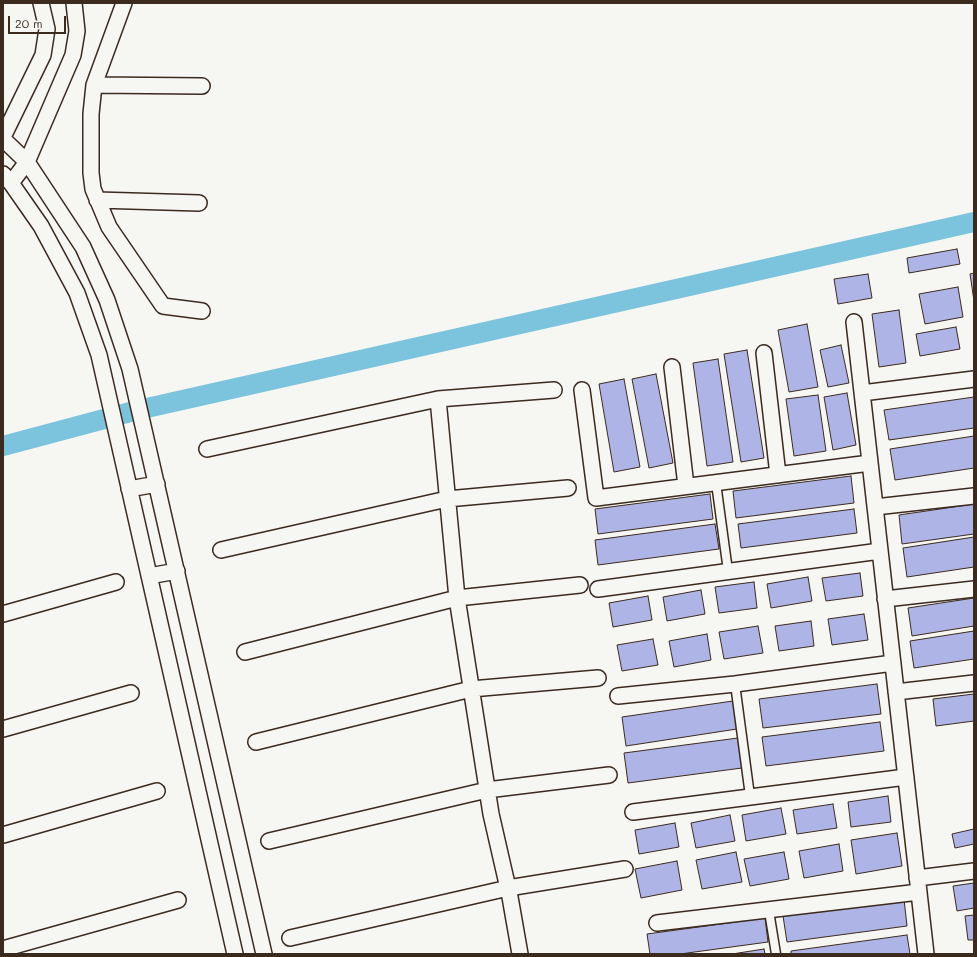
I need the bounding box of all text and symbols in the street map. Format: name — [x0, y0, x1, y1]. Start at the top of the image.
scale bar — [10, 8, 68, 34]
text: 20 m — [15, 15, 43, 31]

